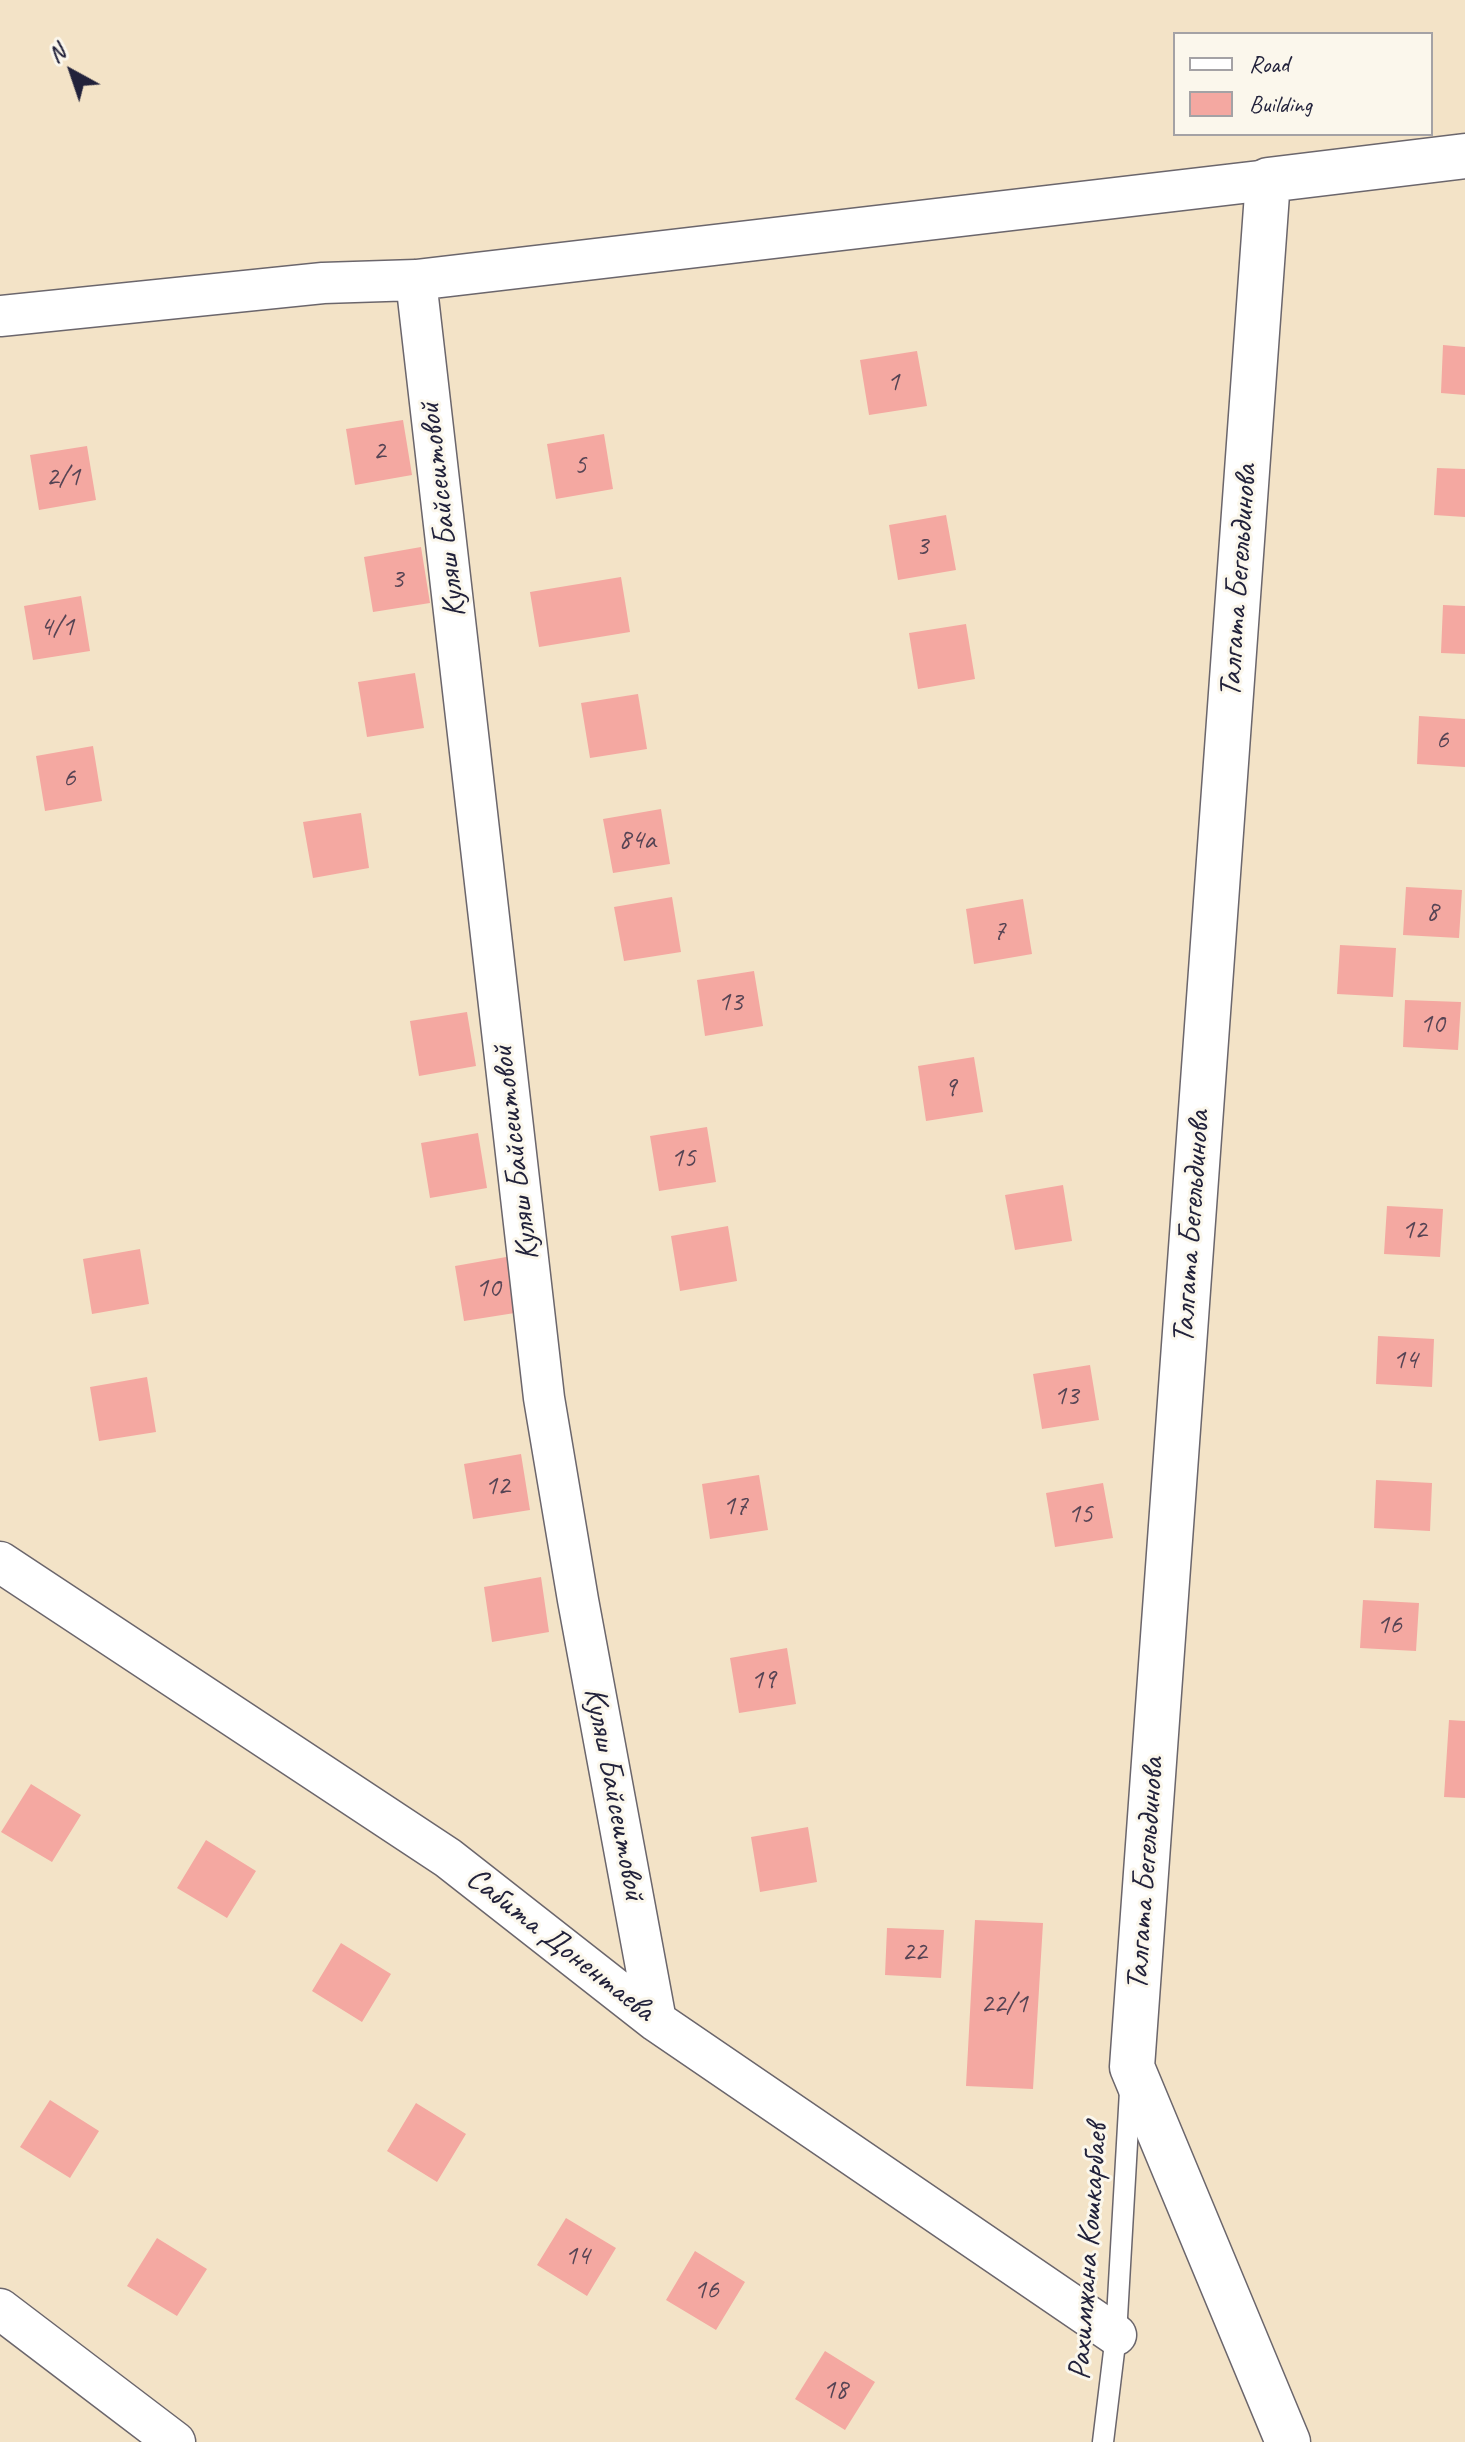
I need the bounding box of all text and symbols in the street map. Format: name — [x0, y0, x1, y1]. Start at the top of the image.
north arrow — [32, 32, 112, 112]
legend — [1173, 32, 1433, 136]
text: N — [42, 39, 71, 69]
text: Road — [1249, 49, 1289, 79]
text: Building — [1249, 89, 1312, 119]
house number: 1 — [887, 366, 899, 400]
street label: Куляш Байсеитовой — [411, 400, 475, 620]
house number: 2 — [373, 435, 385, 469]
house number: 5 — [574, 449, 586, 483]
house number: 2/1 — [46, 461, 80, 495]
street label: Талгата Бегельдинова — [1212, 463, 1266, 699]
house number: 3 — [916, 530, 928, 564]
house number: 3 — [391, 563, 403, 597]
house number: 4/1 — [40, 611, 74, 645]
house number: 6 — [1436, 724, 1448, 758]
house number: 6 — [63, 762, 75, 796]
house number: 84а — [618, 824, 656, 858]
house number: 8 — [1426, 896, 1438, 930]
house number: 7 — [993, 915, 1005, 949]
house number: 13 — [717, 986, 743, 1020]
house number: 10 — [1419, 1008, 1445, 1042]
street label: Куляш Байсеитовой — [484, 1043, 548, 1263]
house number: 9 — [944, 1072, 956, 1106]
street label: Талгата Бегельдинова — [1165, 1109, 1219, 1345]
house number: 15 — [670, 1142, 696, 1176]
house number: 12 — [1401, 1214, 1427, 1248]
house number: 10 — [475, 1272, 501, 1306]
house number: 14 — [1392, 1344, 1418, 1378]
house number: 13 — [1053, 1380, 1079, 1414]
house number: 12 — [484, 1470, 510, 1504]
house number: 17 — [722, 1490, 748, 1524]
house number: 15 — [1067, 1498, 1093, 1532]
house number: 16 — [1376, 1609, 1402, 1643]
house number: 19 — [750, 1664, 776, 1698]
street label: Куляш Байсеитовой — [575, 1684, 653, 1904]
street label: Талгата Бегельдинова — [1119, 1756, 1173, 1992]
street label: Сабита Донентаева — [458, 1859, 662, 2031]
house number: 22 — [901, 1936, 927, 1970]
house number: 22/1 — [980, 1988, 1028, 2022]
street label: Рахимжана Кошкарбаев — [1061, 2123, 1117, 2381]
house number: 14 — [564, 2240, 590, 2274]
house number: 16 — [693, 2274, 719, 2308]
house number: 18 — [822, 2374, 848, 2408]

